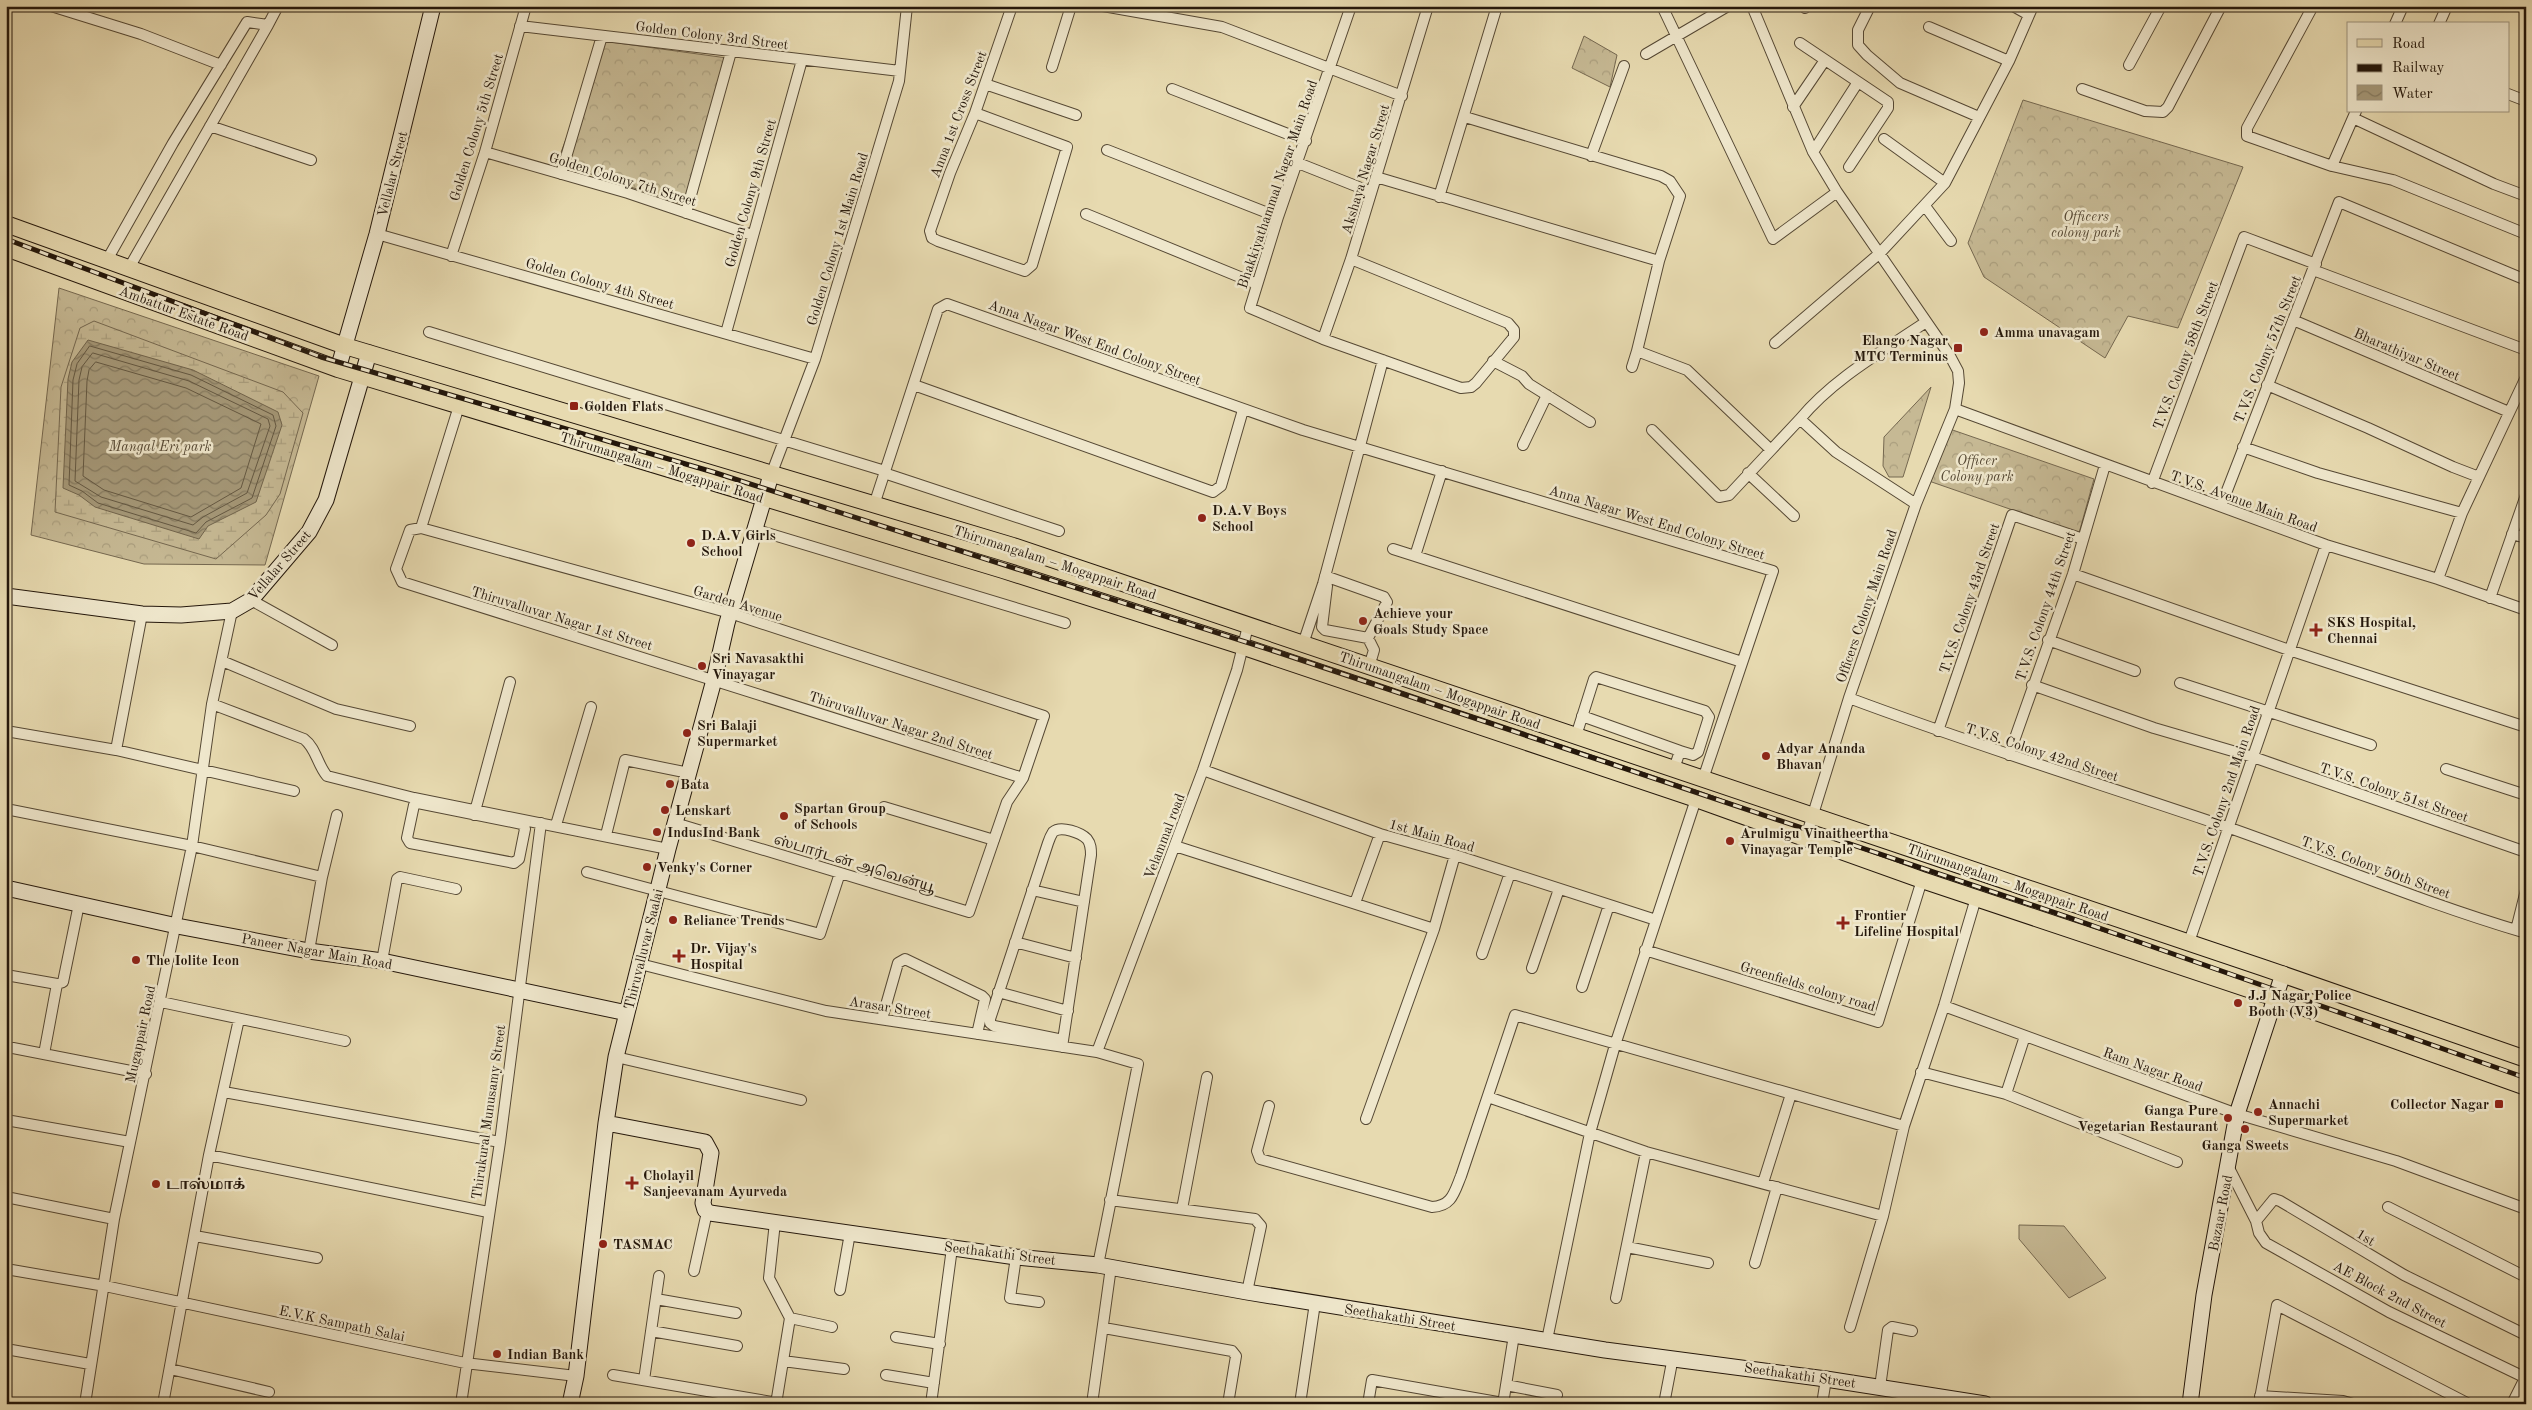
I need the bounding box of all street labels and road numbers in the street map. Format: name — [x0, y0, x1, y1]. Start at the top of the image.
street label: Golden Colony 3rd Street — [635, 20, 789, 52]
street label: Anna 1st Cross Street — [928, 49, 990, 180]
street label: Golden Colony 5th Street — [448, 52, 506, 203]
street label: Bhakkiyathammal Nagar Main Road — [1236, 78, 1320, 290]
street label: Akshaya Nagar Street — [1340, 103, 1392, 236]
street label: Golden Colony 9th Street — [723, 117, 779, 269]
street label: Vellalar Street — [376, 130, 410, 219]
street label: Golden Colony 7th Street — [547, 151, 698, 209]
street label: Golden Colony 1st Main Road — [805, 151, 871, 327]
street label: Golden Colony 4th Street — [524, 256, 676, 312]
street label: T.V.S. Colony 57th Street — [2232, 273, 2304, 425]
street label: T.V.S. Colony 58th Street — [2151, 279, 2221, 432]
street label: Ambattur Estate Road — [117, 284, 250, 344]
street label: Anna Nagar West End Colony Street — [987, 298, 1203, 388]
street label: Bharathiyar Street — [2351, 326, 2462, 384]
street label: Thirumangalam – Mogappair Road — [558, 430, 765, 506]
street label: T.V.S. Avenue Main Road — [2168, 469, 2319, 535]
street label: Anna Nagar West End Colony Street — [1547, 483, 1766, 563]
street label: T.V.S. Colony 43rd Street — [1938, 521, 2002, 675]
street label: Thirumangalam – Mogappair Road — [952, 524, 1158, 602]
street label: Vellalar Street — [246, 528, 314, 603]
street label: Officers Colony Main Road — [1834, 528, 1900, 685]
street label: T.V.S. Colony 44th Street — [2014, 529, 2078, 683]
street label: Garden Avenue — [691, 584, 784, 624]
street label: Thiruvalluvar Nagar 1st Street — [469, 585, 654, 653]
street label: Thirumangalam – Mogappair Road — [1337, 650, 1542, 732]
street label: Thiruvalluvar Nagar 2nd Street — [807, 689, 995, 762]
street label: T.V.S. Colony 2nd Main Road — [2191, 704, 2263, 879]
street label: T.V.S. Colony 42nd Street — [1963, 722, 2120, 784]
street label: T.V.S. Colony 51st Street — [2317, 761, 2470, 825]
street label: Velammal road — [1142, 792, 1188, 881]
street label: 1st Main Road — [1387, 817, 1476, 855]
street label: ஸ்பார்டன் அவென்யூ — [771, 831, 938, 898]
street label: T.V.S. Colony 50th Street — [2299, 834, 2452, 902]
street label: Thirumangalam – Mogappair Road — [1905, 842, 2110, 924]
street label: Thiruvalluvar Saalai — [622, 887, 666, 1011]
street label: Paneer Nagar Main Road — [240, 932, 393, 972]
street label: Greenfields colony road — [1738, 960, 1877, 1014]
street label: Mugappair Road — [124, 984, 158, 1084]
street label: Arasar Street — [848, 995, 932, 1021]
street label: Thirukural Munusamy Street — [470, 1024, 508, 1201]
street label: Ram Nagar Road — [2101, 1045, 2204, 1094]
street label: Bazaar Road — [2207, 1174, 2235, 1253]
street label: 1st — [2354, 1227, 2377, 1249]
street label: Seethakathi Street — [943, 1240, 1057, 1268]
street label: AE Block 2nd Street — [2331, 1259, 2449, 1331]
street label: Seethakathi Street — [1343, 1302, 1457, 1334]
street label: E.V.K Sampath Salai — [278, 1304, 406, 1344]
street label: Seethakathi Street — [1743, 1361, 1857, 1391]

